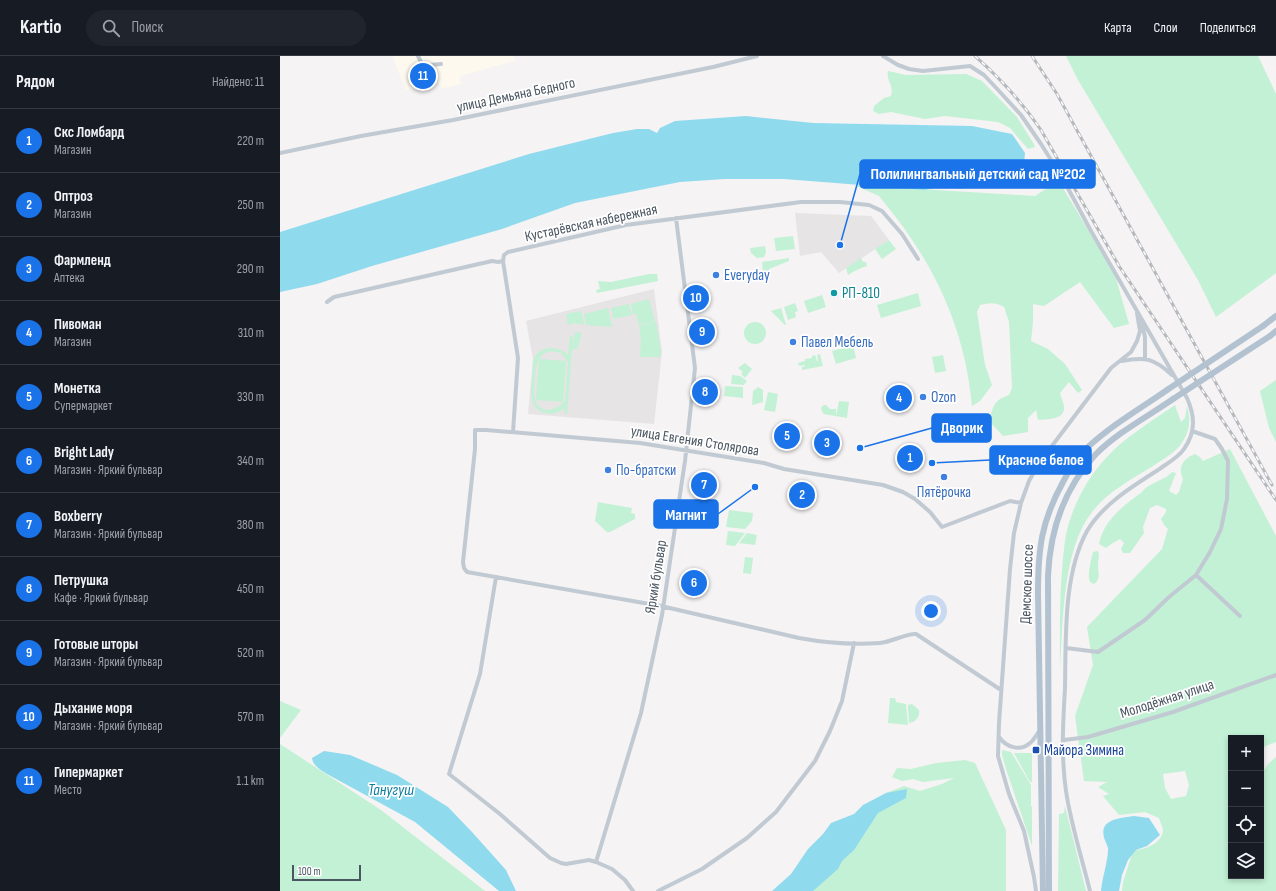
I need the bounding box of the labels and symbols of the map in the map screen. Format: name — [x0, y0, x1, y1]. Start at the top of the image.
pin: 11 — [410, 61, 436, 91]
street label: улица Демьяна Бедного — [455, 73, 577, 117]
callout: Полилингвальный детский сад №202 — [860, 160, 1095, 188]
text: Полилингвальный детский сад №202 — [870, 165, 1086, 184]
street label: Кустарёвская набережная — [523, 200, 659, 246]
place label: Everyday — [724, 266, 770, 285]
marker: Everyday — [711, 270, 721, 280]
pin: 10 — [683, 283, 709, 313]
place label: РП-810 — [842, 284, 880, 303]
marker: РП-810 — [829, 288, 839, 298]
pin: 9 — [689, 317, 715, 347]
place label: Павел Мебель — [801, 333, 874, 352]
marker: Павел Мебель — [788, 337, 798, 347]
pin: 8 — [692, 377, 718, 407]
pin: 4 — [886, 383, 912, 413]
place label: Ozon — [931, 388, 956, 407]
marker: Ozon — [918, 392, 928, 402]
callout: Дворик — [932, 414, 991, 442]
text: Дворик — [941, 419, 984, 438]
street label: улица Евгения Столярова — [629, 421, 761, 461]
pin: 5 — [774, 421, 800, 451]
pin: 3 — [814, 428, 840, 458]
pin: 1 — [897, 443, 923, 473]
callout: Красное белое — [990, 446, 1091, 474]
text: Красное белое — [998, 451, 1084, 470]
place label: По-братски — [616, 461, 676, 480]
marker: По-братски — [603, 465, 613, 475]
pin: 7 — [691, 470, 717, 500]
marker: Пятёрочка — [939, 472, 949, 482]
pin: 2 — [789, 480, 815, 510]
place label: Пятёрочка — [917, 483, 971, 502]
callout: Магнит — [654, 500, 718, 528]
text: Магнит — [665, 506, 707, 525]
street label: Яркий бульвар — [641, 539, 671, 615]
street label: Демское шоссе — [1016, 544, 1038, 624]
pin: 6 — [681, 568, 707, 598]
your location — [921, 601, 941, 621]
street label: Молодёжная улица — [1118, 675, 1216, 723]
place label: Майора Зимина — [1044, 741, 1124, 760]
marker: Майора Зимина — [1031, 745, 1041, 755]
water label: Танугуш — [368, 781, 414, 800]
scale bar — [292, 863, 361, 882]

